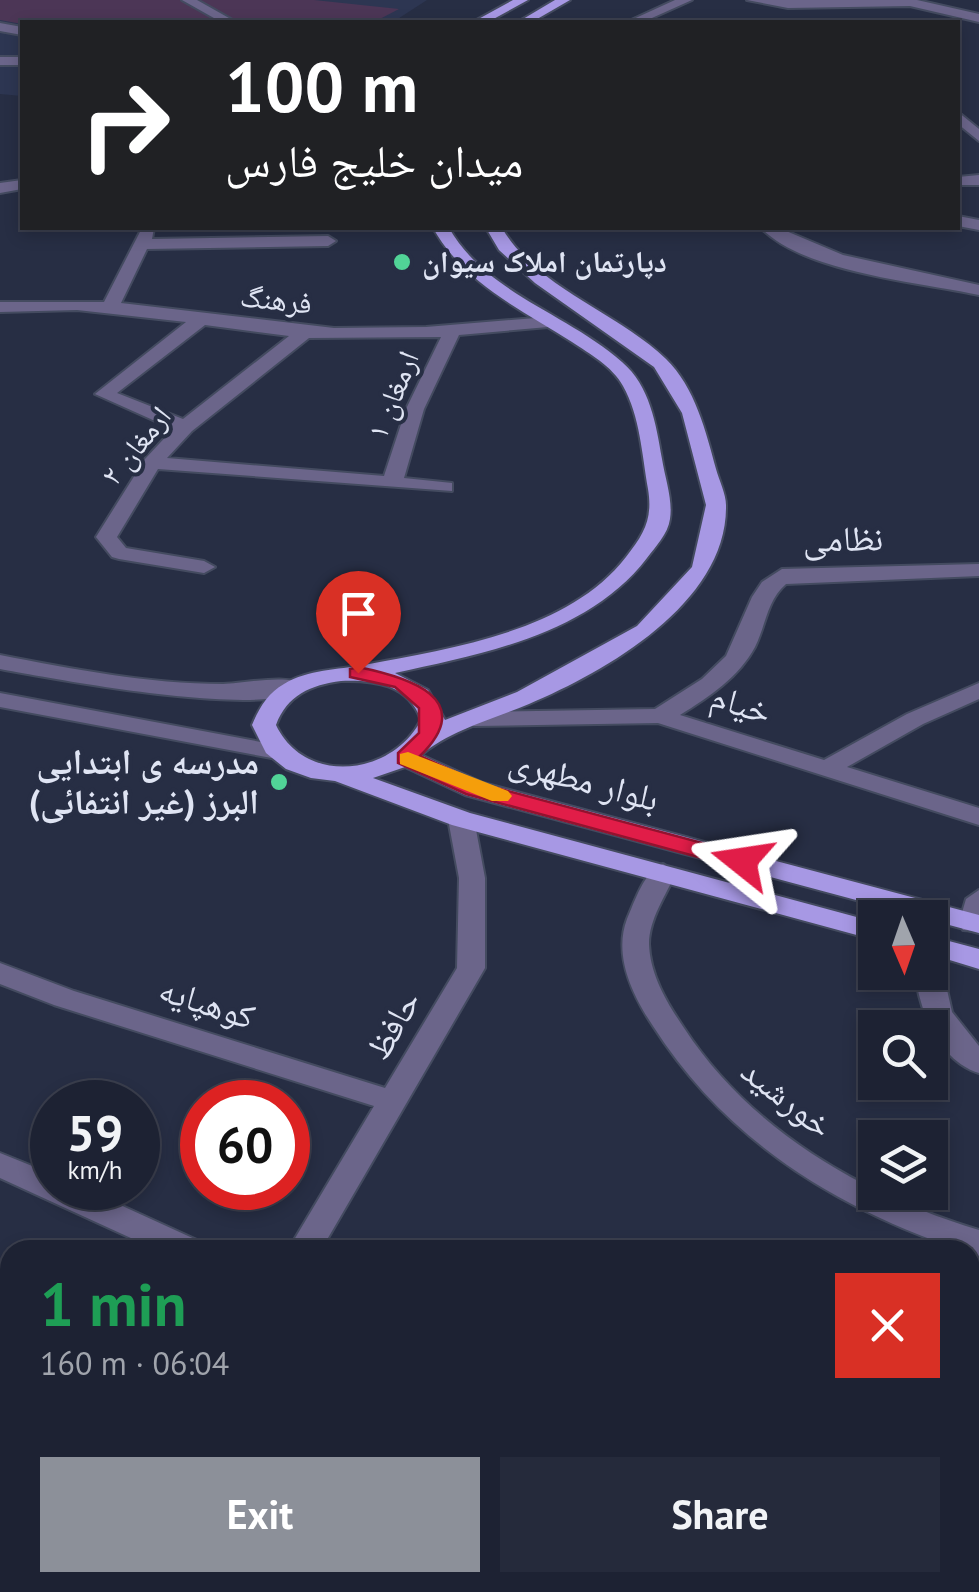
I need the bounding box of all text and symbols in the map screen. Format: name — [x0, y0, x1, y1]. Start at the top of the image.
text: 100 m — [225, 41, 418, 131]
icon: right — [60, 60, 190, 190]
text: میدان خلیج فارس — [225, 131, 523, 189]
place label: دپارتمان املاک سیوان — [422, 241, 667, 280]
marker: دپارتمان املاک سیوان — [391, 251, 413, 273]
street label: فرهنگ — [238, 275, 314, 322]
street label: ارمغان ۱ — [356, 345, 427, 444]
street label: ارمغان ۲ — [91, 397, 179, 493]
street label: نظامی — [802, 514, 884, 562]
pin — [316, 571, 401, 674]
icon: arrive — [331, 586, 386, 641]
street label: خیام — [705, 672, 777, 735]
street label: بلوار مطهری — [504, 737, 664, 821]
place label: مدرسه ی ابتدایی (غیر انتفائی) البرز — [29, 738, 259, 824]
marker: مدرسه ی ابتدایی (غیر انتفائی) البرز — [268, 771, 290, 793]
position arrow — [690, 809, 794, 913]
north arrow — [858, 900, 948, 990]
map controls — [858, 900, 948, 1210]
street label: کوهپایه — [154, 965, 261, 1039]
street label: حافظ — [354, 981, 430, 1068]
button: search — [858, 1010, 948, 1100]
street label: خورشید — [732, 1047, 843, 1147]
speed limit sign: 60 — [180, 1080, 310, 1210]
text: 59 — [67, 1100, 123, 1165]
button: layers — [858, 1120, 948, 1210]
text: km/h — [68, 1154, 122, 1186]
text: 1 min — [40, 1265, 186, 1343]
button: close — [835, 1273, 940, 1378]
text: 160 m · 06:04 — [40, 1342, 229, 1384]
button: Exit — [40, 1457, 480, 1572]
button: Share — [500, 1457, 940, 1572]

